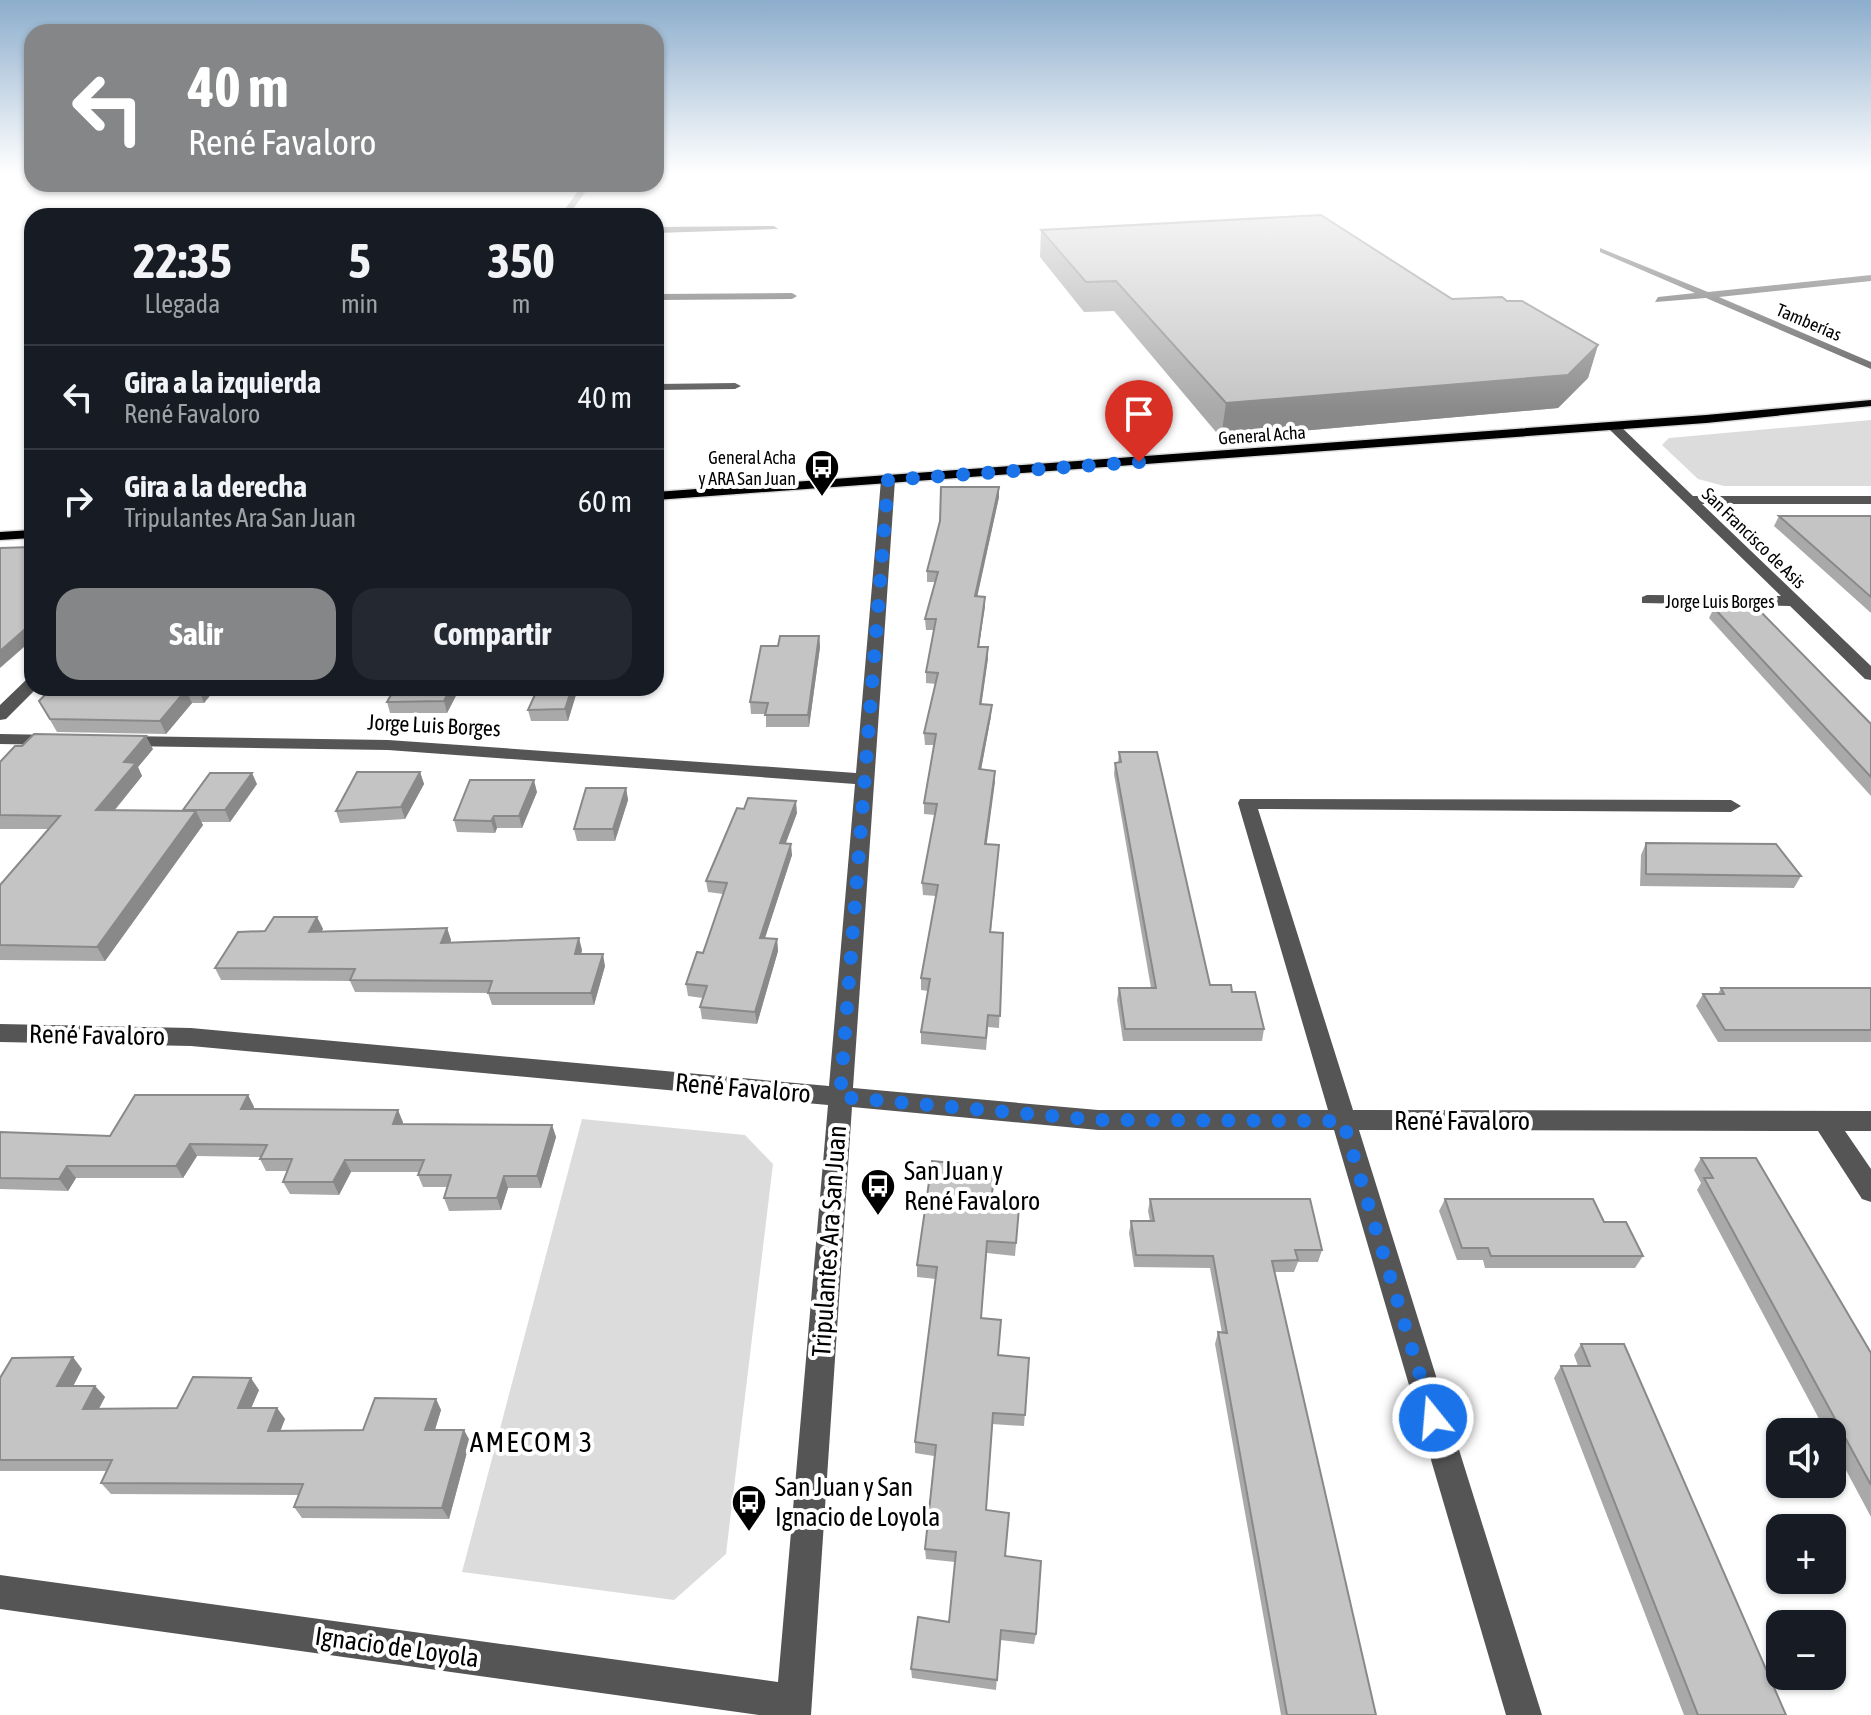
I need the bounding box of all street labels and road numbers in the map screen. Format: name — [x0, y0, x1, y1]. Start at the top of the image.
street label: Tamberías — [1773, 299, 1845, 345]
street label: General Acha — [1217, 421, 1307, 449]
street label: San Francisco de Asis — [1698, 483, 1810, 593]
street label: Jorge Luis Borges — [1665, 591, 1775, 612]
street label: Jorge Luis Borges — [367, 709, 502, 741]
street label: René Favaloro — [29, 1019, 165, 1051]
street label: René Favaloro — [674, 1067, 812, 1109]
street label: René Favaloro — [1394, 1106, 1530, 1136]
street label: Tripulantes Ara San Juan — [806, 1124, 852, 1358]
street label: Ignacio de Loyola — [313, 1621, 481, 1673]

